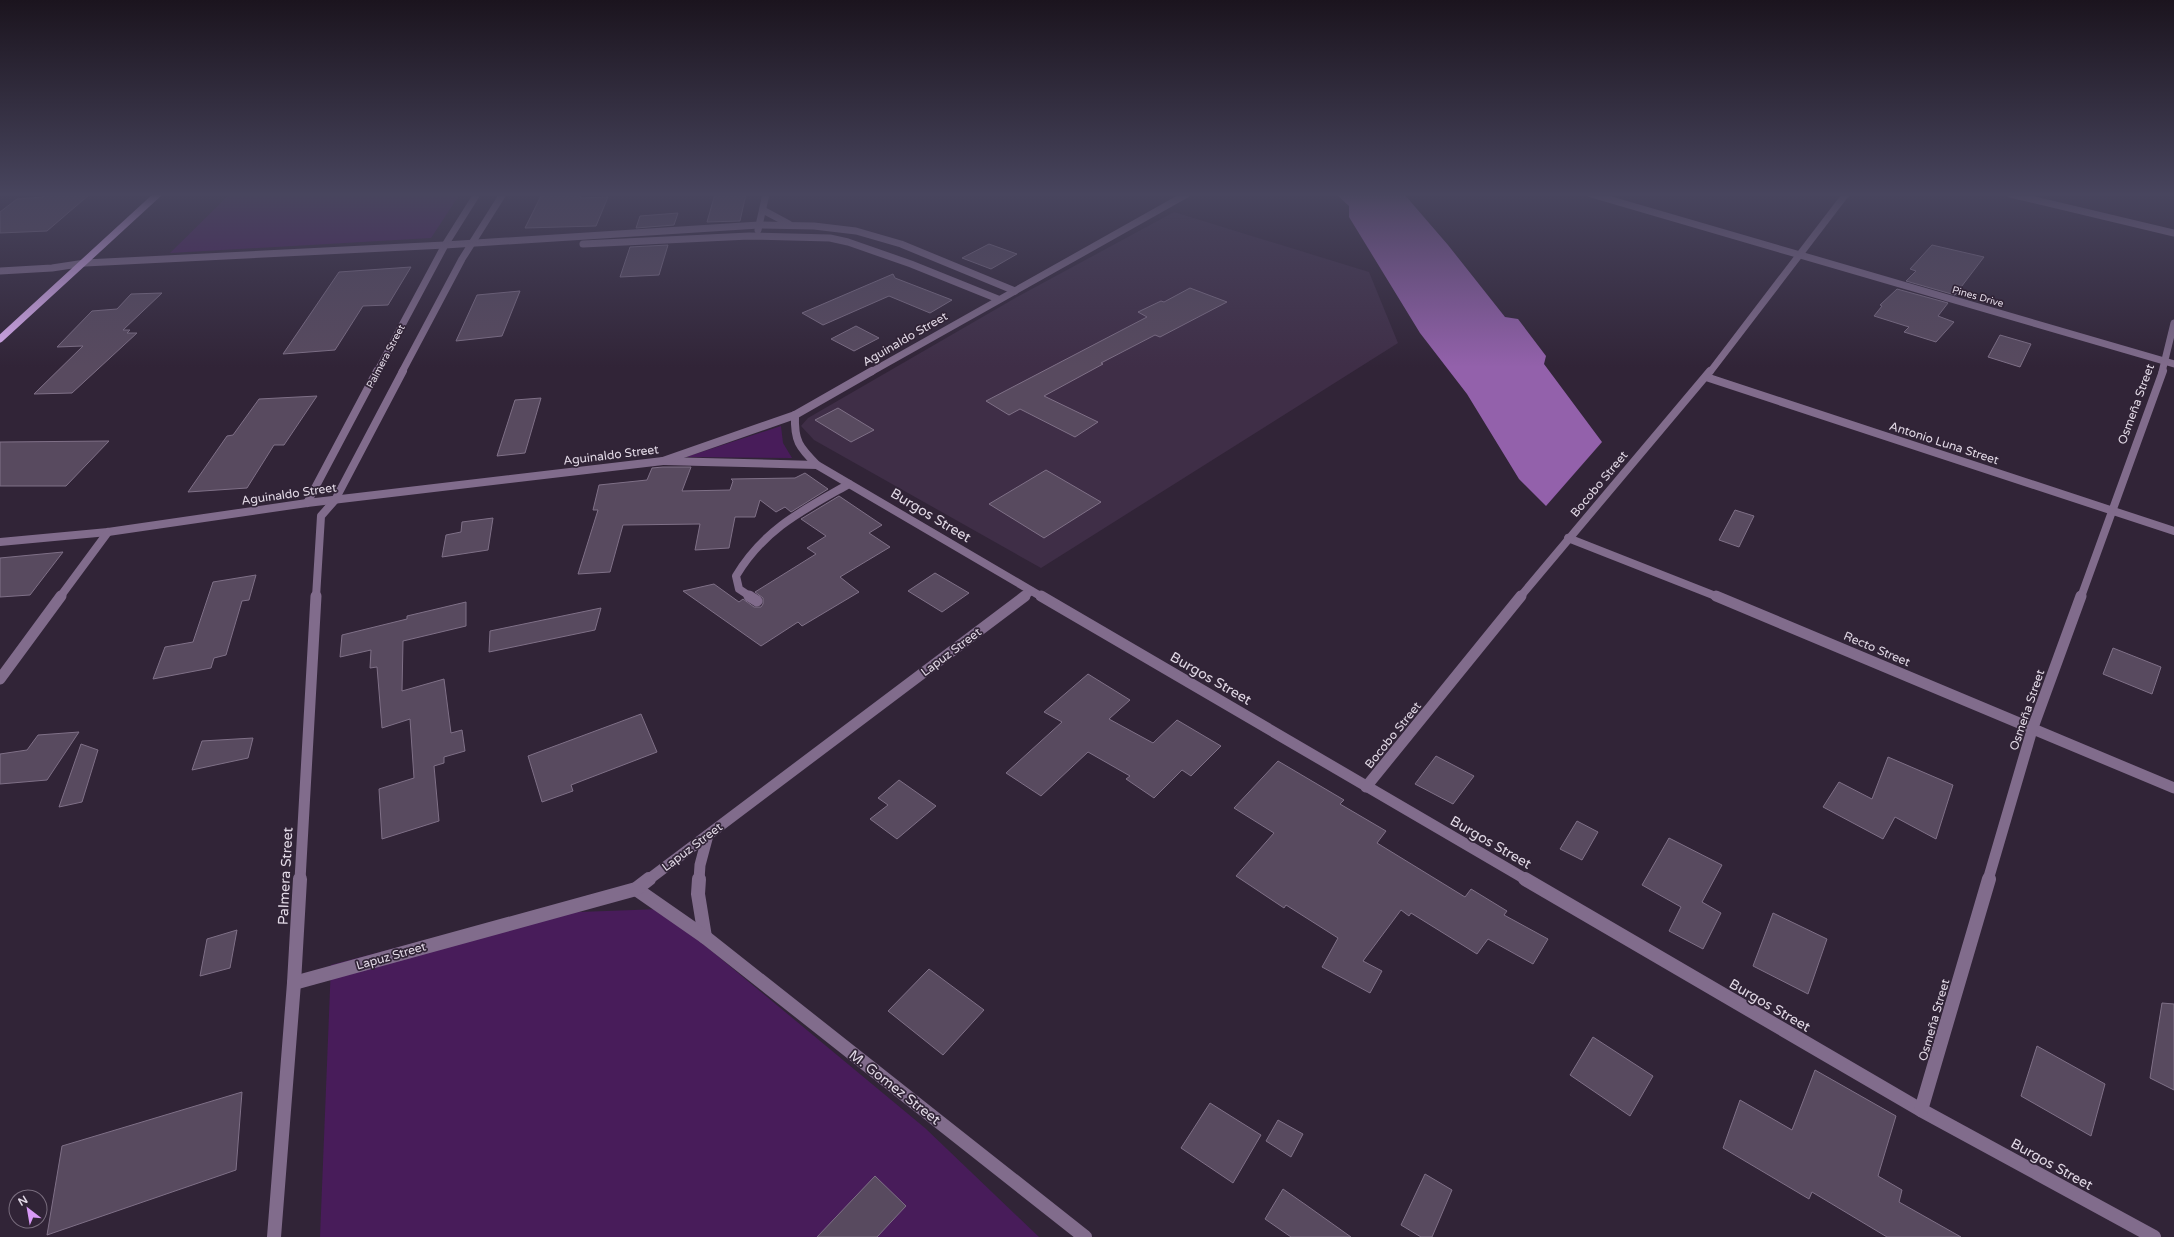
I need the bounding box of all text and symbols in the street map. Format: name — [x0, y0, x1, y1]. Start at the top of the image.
street label: Pines Drive — [1951, 284, 2005, 310]
street label: Aguinaldo Street — [860, 309, 950, 369]
street label: Palmera Street — [364, 323, 408, 390]
street label: Osmeña Street — [2115, 361, 2157, 446]
street label: Antonio Luna Street — [1888, 419, 2001, 467]
street label: Aguinaldo Street — [562, 442, 660, 468]
street label: Bocobo Street — [1567, 448, 1631, 520]
street label: Aguinaldo Street — [240, 480, 338, 508]
street label: Burgos Street — [887, 485, 975, 546]
street label: Lapuz Street — [918, 625, 984, 679]
street label: Recto Street — [1842, 629, 1913, 669]
street label: Burgos Street — [1167, 648, 1255, 709]
street label: Osmeña Street — [2007, 667, 2048, 752]
street label: Bocobo Street — [1362, 699, 1424, 771]
street label: Burgos Street — [1447, 812, 1535, 873]
street label: Lapuz Street — [659, 820, 725, 874]
street label: Palmera Street — [274, 826, 297, 925]
street label: Lapuz Street — [354, 939, 428, 973]
street label: Burgos Street — [1726, 975, 1814, 1036]
street label: Osmeña Street — [1916, 977, 1953, 1063]
street label: M. Gomez Street — [846, 1046, 944, 1129]
street label: Burgos Street — [2008, 1135, 2096, 1194]
north arrow — [8, 1189, 48, 1229]
text: N — [16, 1193, 30, 1209]

